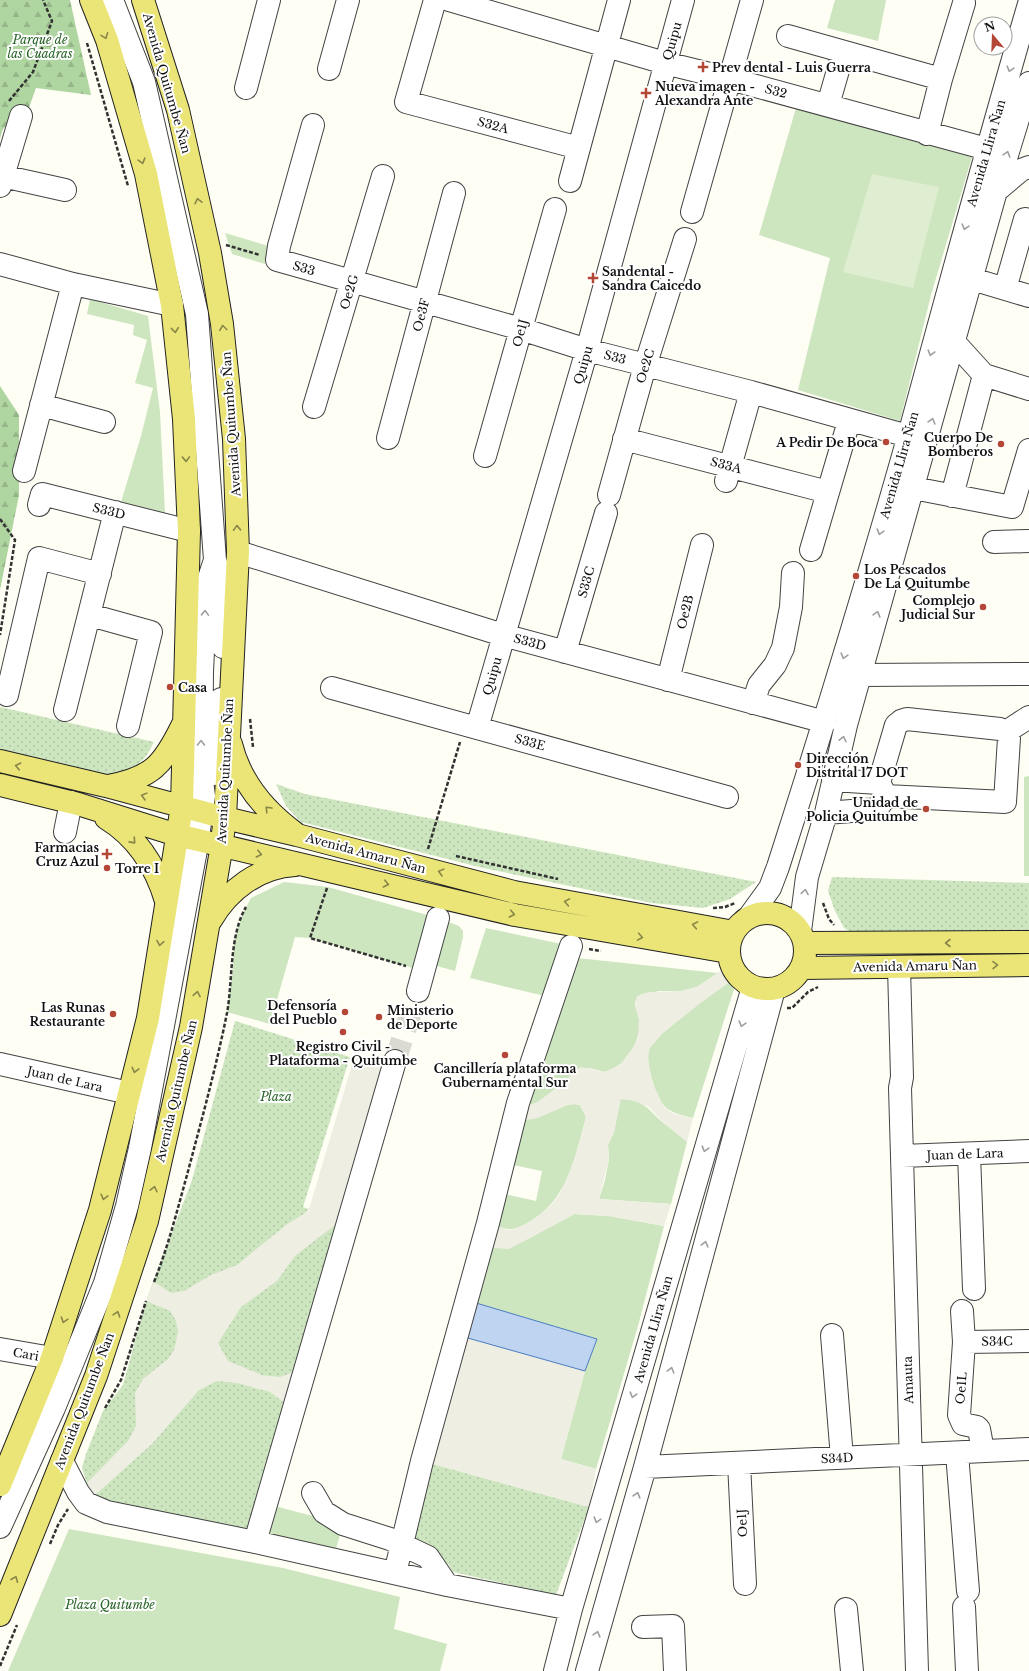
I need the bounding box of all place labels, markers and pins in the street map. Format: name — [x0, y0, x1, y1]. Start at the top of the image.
place label: Prev dental - Luis Guerra — [712, 60, 871, 75]
marker: Prev dental - Luis Guerra — [697, 61, 709, 73]
place label: Nueva imagen - Alexandra Ante — [654, 79, 755, 108]
marker: Nueva imagen - Alexandra Ante — [640, 87, 652, 99]
place label: Sandental - Sandra Caicedo — [602, 264, 701, 293]
marker: Sandental - Sandra Caicedo — [587, 272, 599, 284]
place label: Cuerpo De Bomberos — [924, 430, 993, 459]
place label: A Pedir De Boca — [775, 435, 878, 450]
marker: A Pedir De Boca — [881, 437, 891, 447]
marker: Cuerpo De Bomberos — [996, 439, 1006, 449]
place label: Los Pescados De La Quitumbe — [864, 562, 970, 591]
marker: Los Pescados De La Quitumbe — [851, 571, 861, 581]
place label: Complejo Judicial Sur — [898, 593, 975, 622]
marker: Complejo Judicial Sur — [978, 602, 988, 612]
place label: Casa — [178, 680, 207, 695]
marker: Casa — [165, 682, 175, 692]
place label: Dirección Distrital 17 DOT — [806, 751, 908, 780]
marker: Dirección Distrital 17 DOT — [793, 760, 803, 770]
place label: Unidad de Policia Quitumbe — [806, 795, 918, 824]
marker: Unidad de Policia Quitumbe — [921, 804, 931, 814]
place label: Farmacias Cruz Azul — [34, 840, 100, 869]
marker: Farmacias Cruz Azul — [102, 849, 112, 859]
place label: Torre I — [115, 861, 159, 876]
marker: Torre I — [102, 863, 112, 873]
place label: Defensoría del Pueblo — [267, 998, 337, 1027]
place label: Las Runas Restaurante — [30, 1000, 105, 1029]
place label: Ministerio de Deporte — [387, 1003, 457, 1032]
marker: Defensoría del Pueblo — [340, 1007, 350, 1017]
marker: Las Runas Restaurante — [108, 1009, 118, 1019]
marker: Ministerio de Deporte — [374, 1012, 384, 1022]
marker: Registro Civil - Plataforma - Quitumbe — [338, 1027, 348, 1037]
place label: Registro Civil - Plataforma - Quitumbe — [269, 1039, 417, 1068]
marker: Cancillería plataforma Gubernamental Sur — [500, 1050, 510, 1060]
place label: Cancillería plataforma Gubernamental Sur — [434, 1061, 576, 1090]

